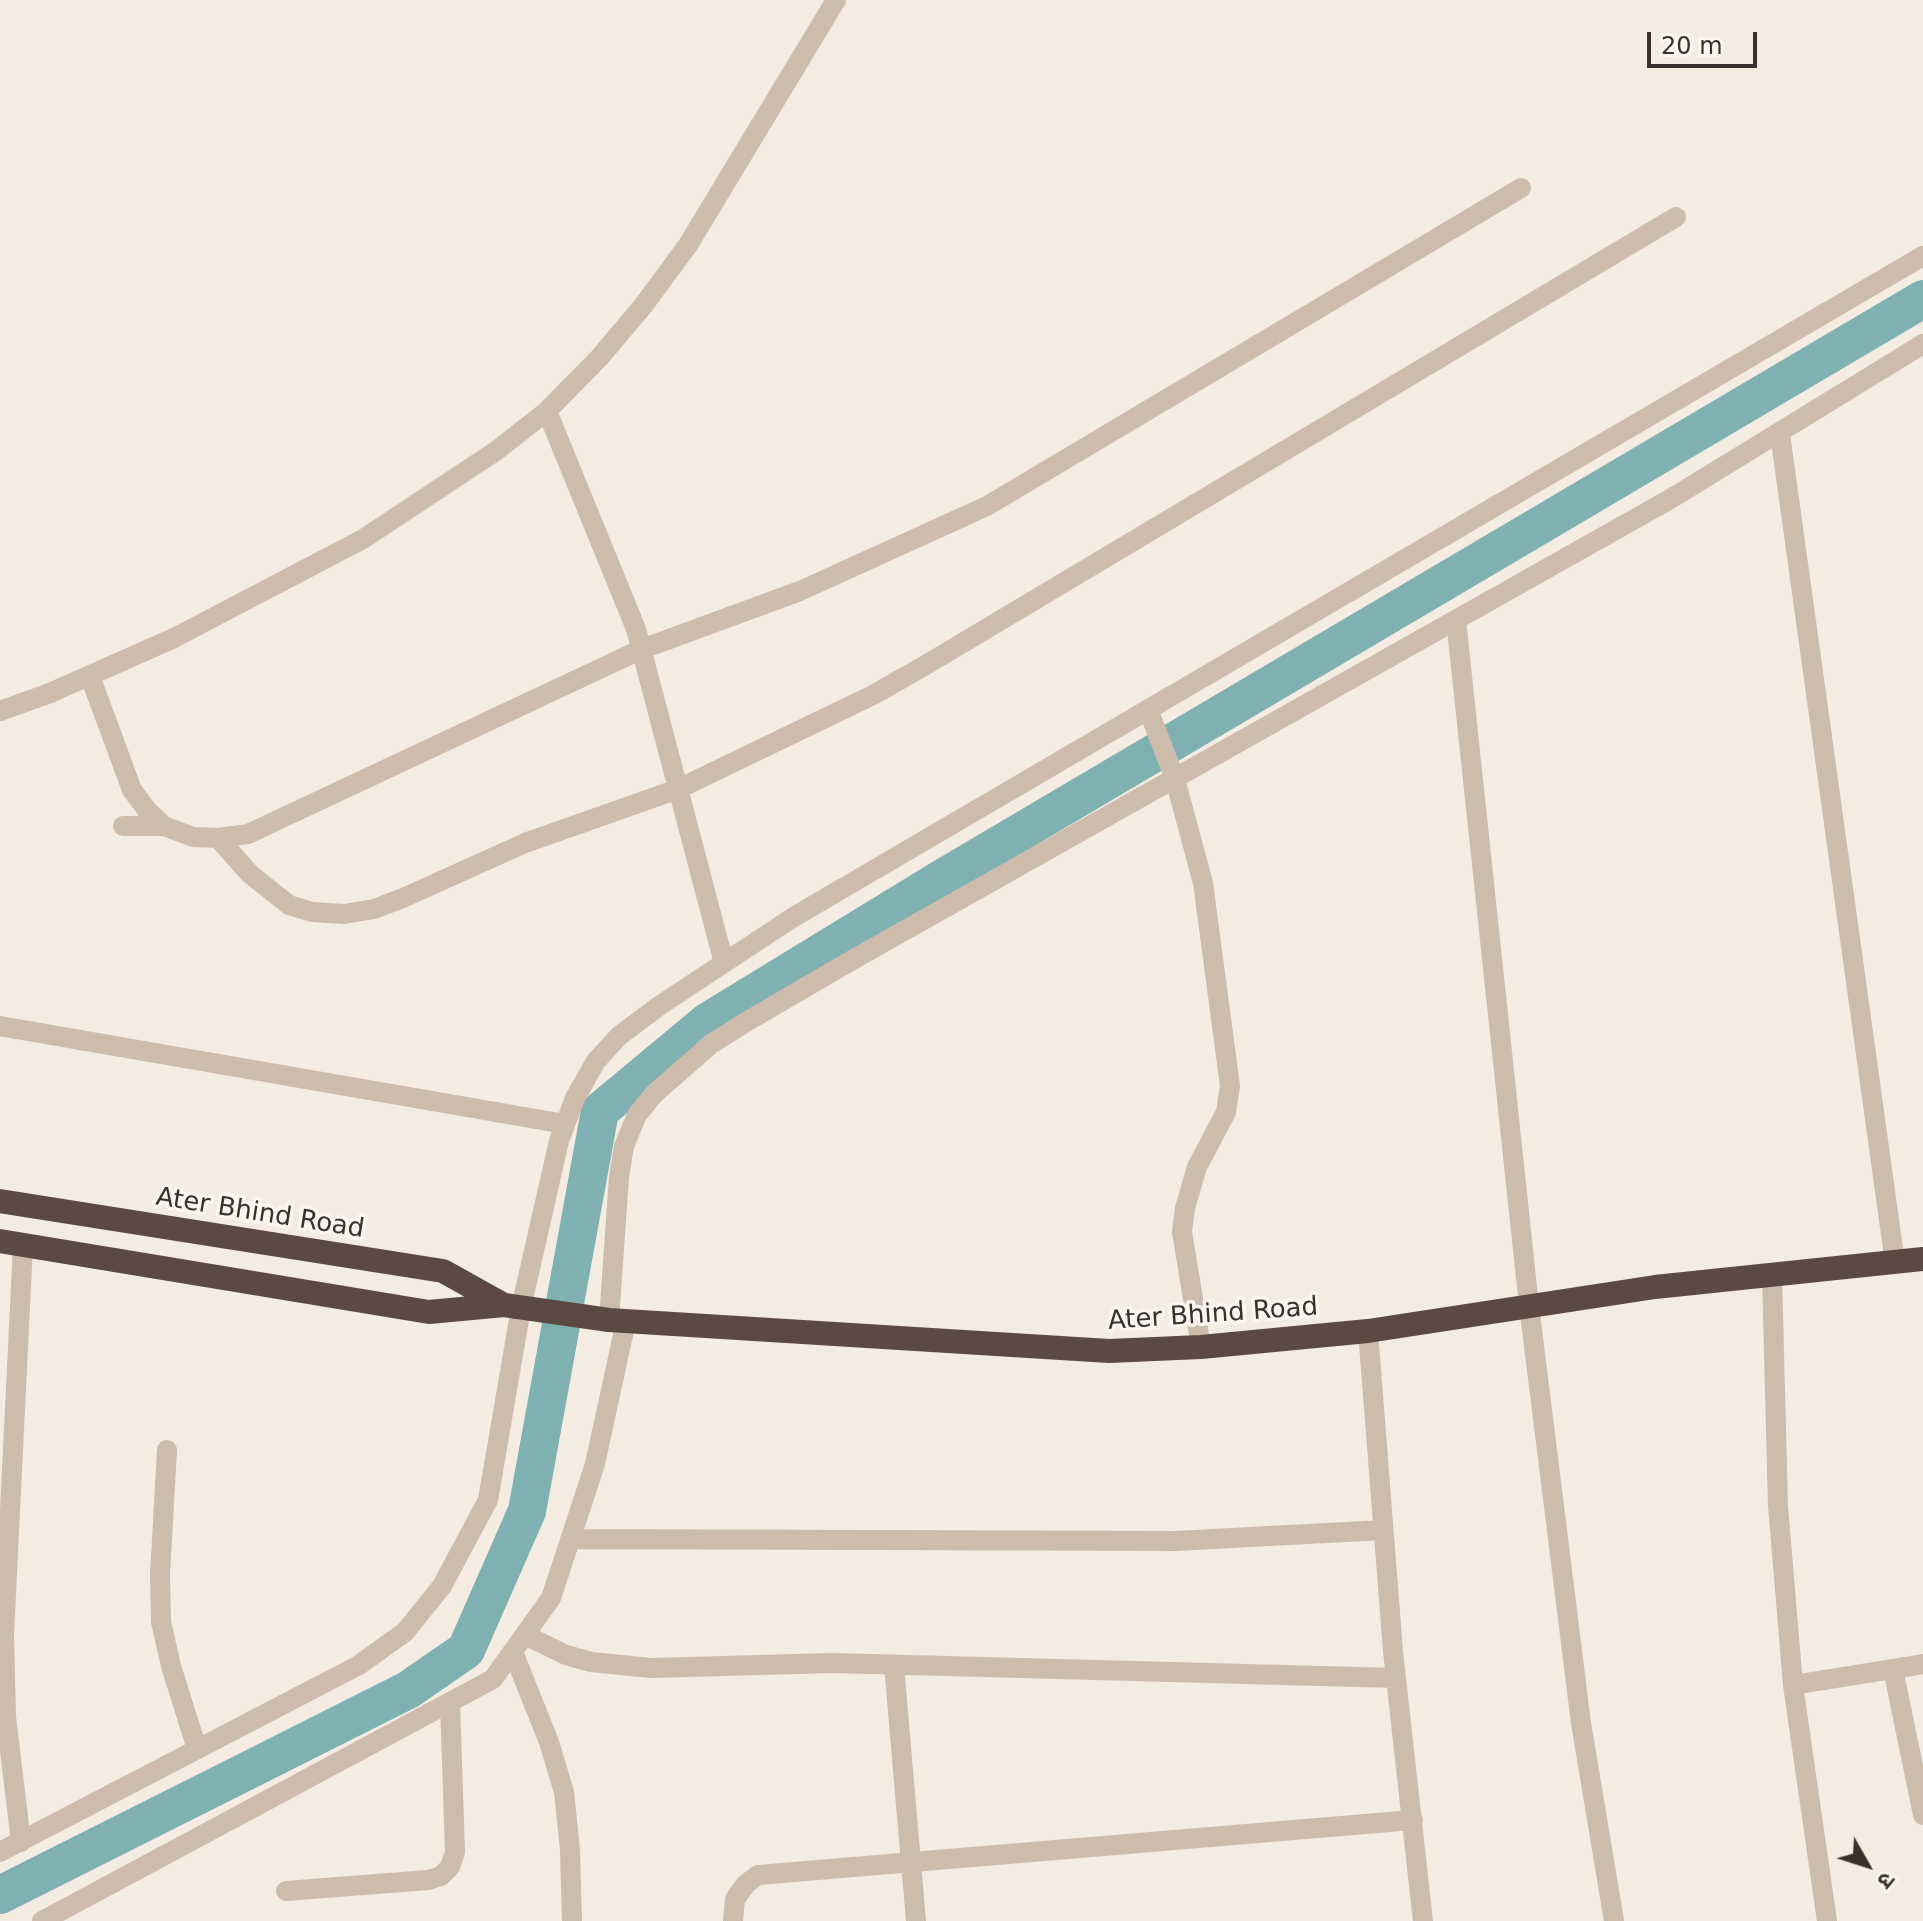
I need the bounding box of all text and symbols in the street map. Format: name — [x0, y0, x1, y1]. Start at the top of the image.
scale bar — [1651, 16, 1761, 66]
text: 20 m — [1661, 32, 1723, 60]
street label: Ater Bhind Road — [154, 1182, 366, 1246]
street label: Ater Bhind Road — [1107, 1292, 1319, 1338]
north arrow — [1827, 1825, 1907, 1905]
text: उ — [1872, 1868, 1900, 1893]

